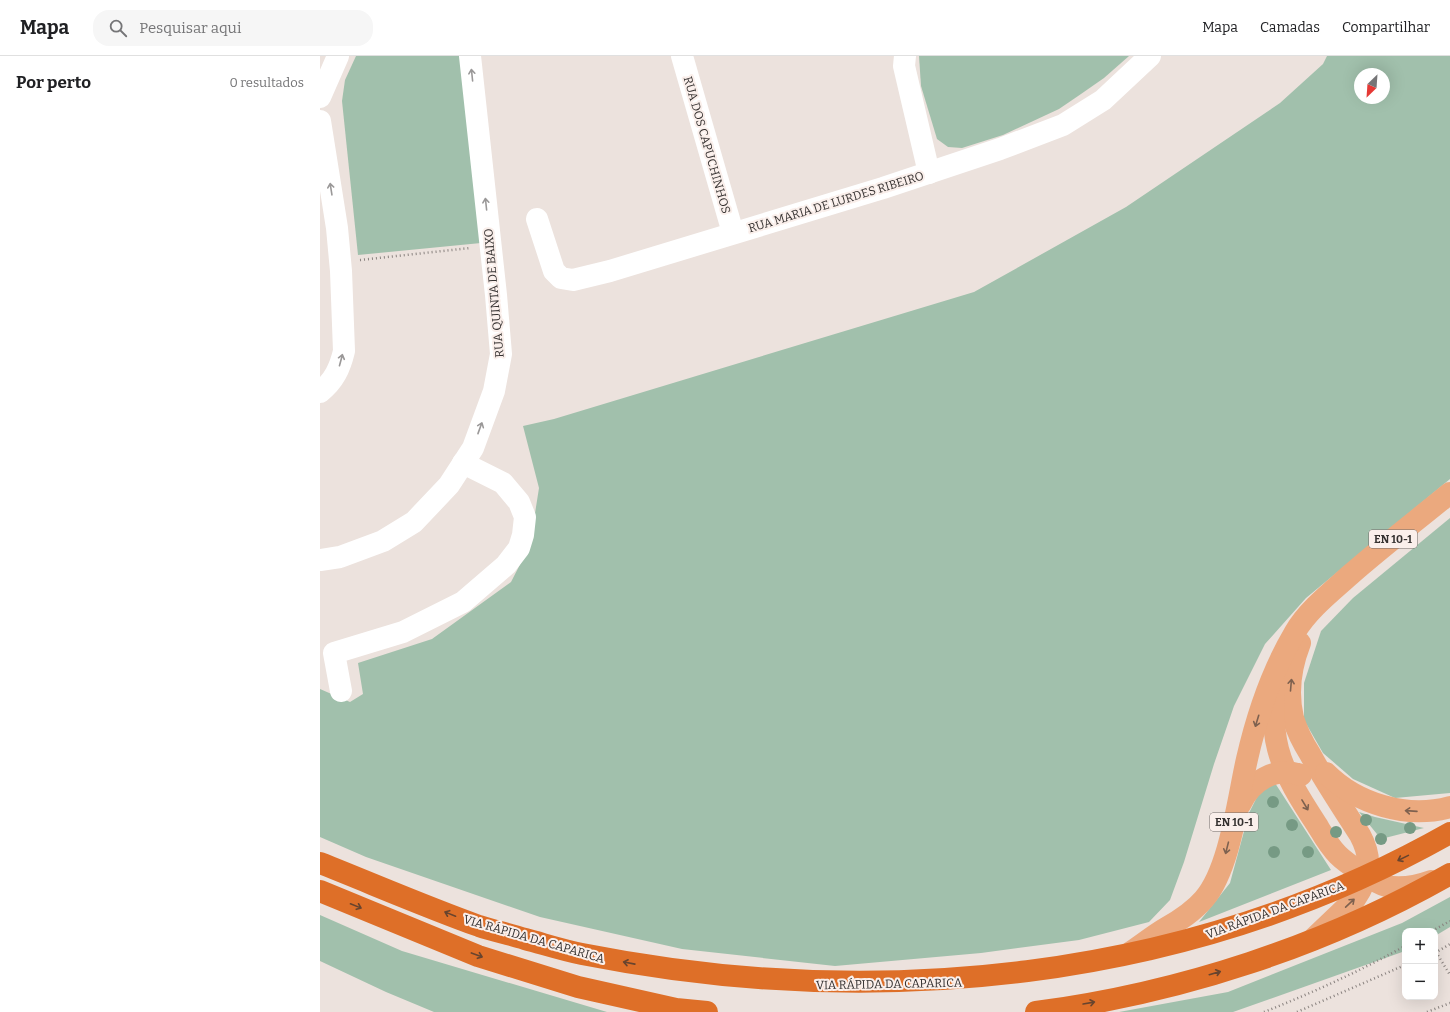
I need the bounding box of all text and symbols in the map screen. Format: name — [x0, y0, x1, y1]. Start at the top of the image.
search box — [93, 10, 373, 46]
text: Mapa — [20, 16, 69, 39]
icon: search — [107, 17, 129, 39]
text: Pesquisar aqui — [139, 19, 241, 37]
text: Mapa — [1202, 19, 1238, 36]
text: Camadas — [1260, 19, 1320, 36]
text: Compartilhar — [1342, 19, 1430, 36]
north arrow — [1354, 68, 1390, 104]
one-way arrow — [468, 69, 476, 82]
text: Por perto — [16, 72, 91, 93]
text: 0 resultados — [229, 75, 304, 90]
street label: RUA DOS CAPUCHINHOS — [681, 75, 733, 215]
street label: RUA MARIA DE LURDES RIBEIRO — [746, 169, 926, 235]
one-way arrow — [327, 183, 335, 196]
one-way arrow — [482, 198, 490, 211]
street label: RUA QUINTA DE BAIXO — [481, 228, 507, 358]
one-way arrow — [338, 354, 345, 367]
one-way arrow — [477, 422, 485, 434]
road number: EN 10-1 — [1369, 530, 1417, 548]
one-way arrow — [1287, 679, 1294, 692]
one-way arrow — [1253, 715, 1260, 728]
one-way arrow — [1301, 799, 1309, 811]
one-way arrow — [1405, 807, 1418, 814]
road number: EN 10-1 — [1210, 813, 1258, 831]
one-way arrow — [1223, 841, 1231, 854]
one-way arrow — [1398, 855, 1410, 862]
street label: VIA RÁPIDA DA CAPARICA — [1204, 877, 1347, 942]
one-way arrow — [1345, 898, 1355, 908]
one-way arrow — [350, 903, 362, 911]
one-way arrow — [444, 910, 456, 918]
street label: VIA RÁPIDA DA CAPARICA — [462, 911, 607, 966]
map controls — [1402, 928, 1438, 1000]
button: + — [1402, 928, 1438, 964]
one-way arrow — [470, 952, 483, 959]
one-way arrow — [623, 959, 636, 967]
button: − — [1402, 964, 1438, 1000]
one-way arrow — [1208, 969, 1221, 976]
street label: VIA RÁPIDA DA CAPARICA — [816, 975, 963, 992]
one-way arrow — [1082, 999, 1095, 1007]

